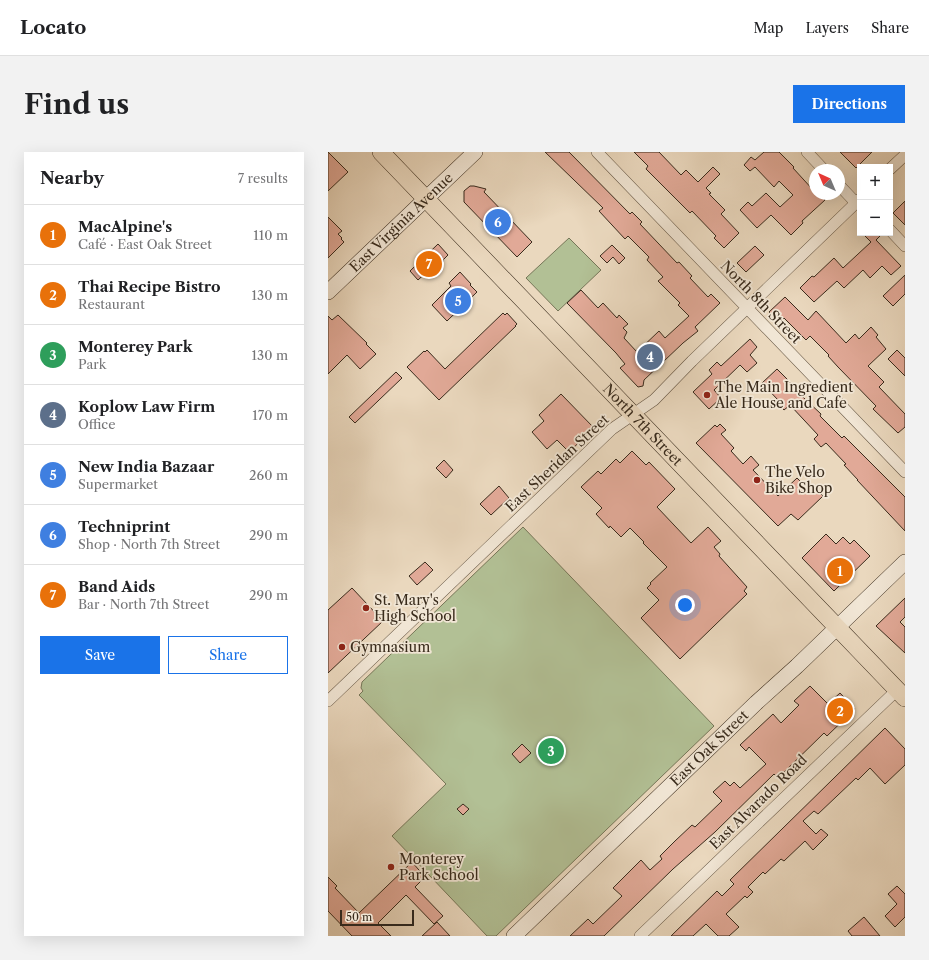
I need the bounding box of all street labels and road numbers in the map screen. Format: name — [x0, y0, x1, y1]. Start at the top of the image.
street label: East Virginia Avenue — [346, 169, 457, 276]
street label: North 8th Street — [717, 257, 805, 347]
street label: North 7th Street — [599, 380, 686, 470]
street label: East Sheridan Street — [502, 410, 613, 516]
street label: East Oak Street — [666, 706, 752, 790]
street label: East Alvarado Road — [705, 750, 811, 853]

